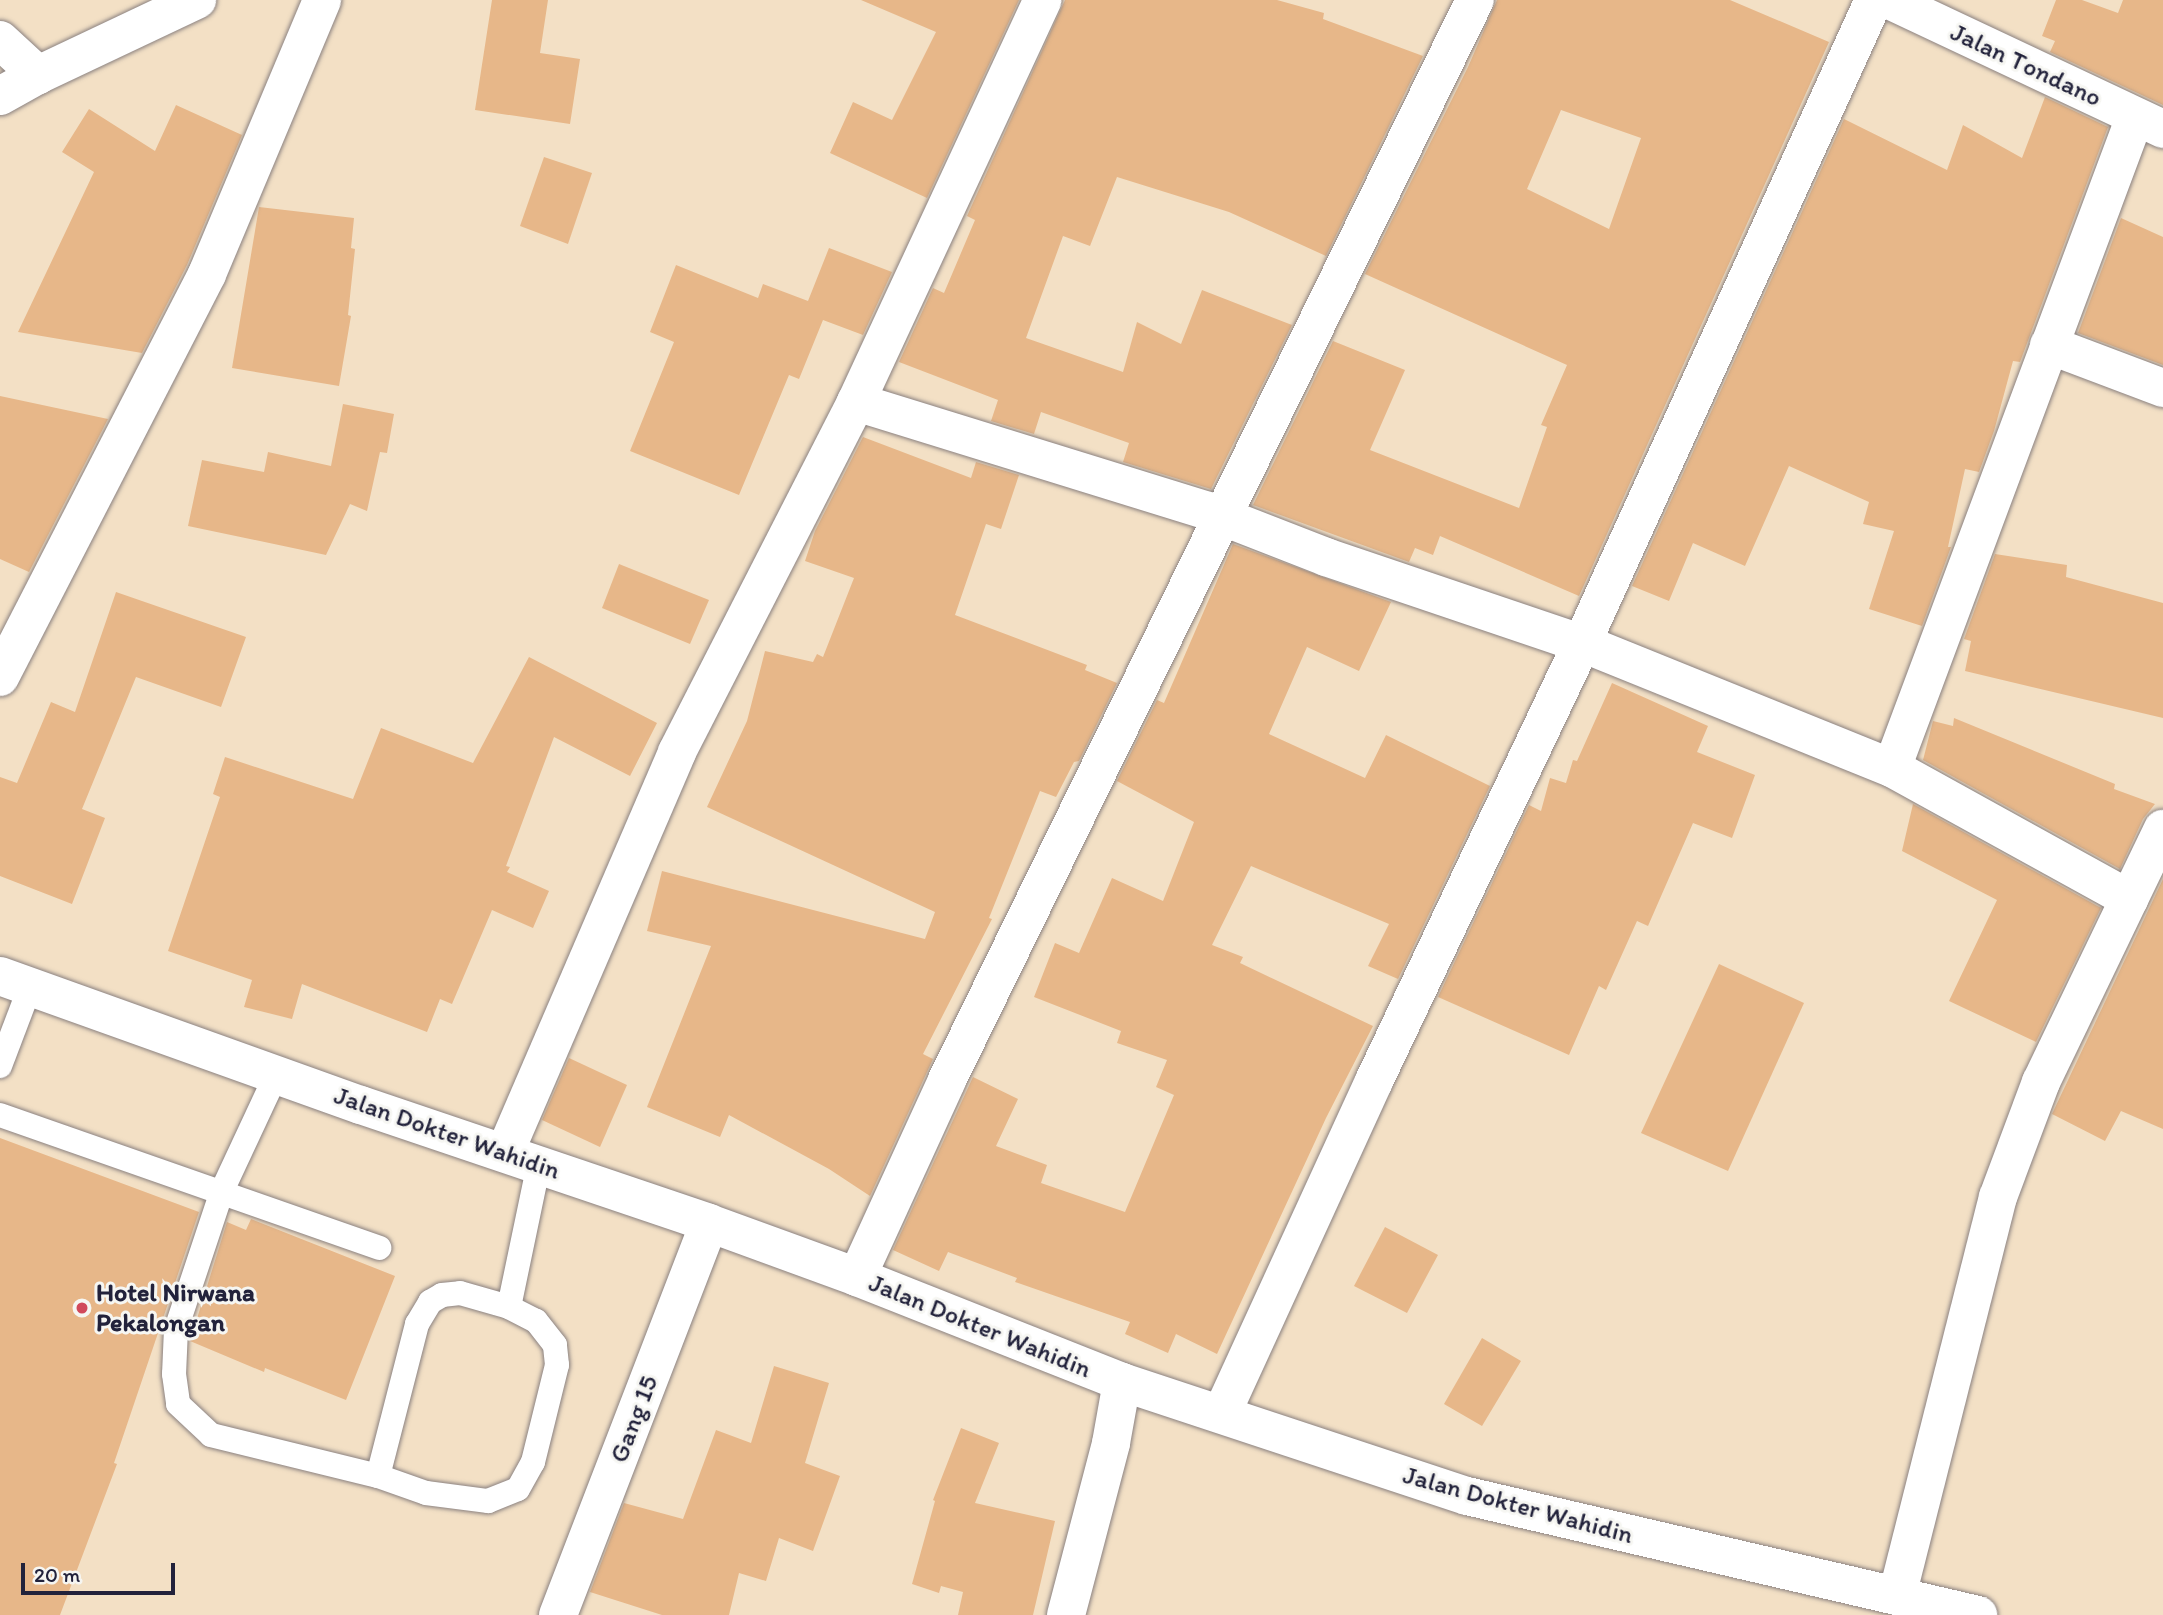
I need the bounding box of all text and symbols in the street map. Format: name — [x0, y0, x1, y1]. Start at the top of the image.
street label: Jalan Tondano — [1947, 17, 2105, 113]
street label: Jalan Dokter Wahidin — [329, 1079, 565, 1187]
street label: Jalan Dokter Wahidin — [864, 1267, 1096, 1385]
place label: Hotel Nirwana Pekalongan — [96, 1277, 256, 1338]
marker: Hotel Nirwana Pekalongan — [74, 1300, 90, 1316]
street label: Gang 15 — [603, 1371, 665, 1467]
street label: Jalan Dokter Wahidin — [1399, 1459, 1637, 1551]
scale bar — [24, 1548, 178, 1592]
text: 20 m — [34, 1562, 80, 1587]

